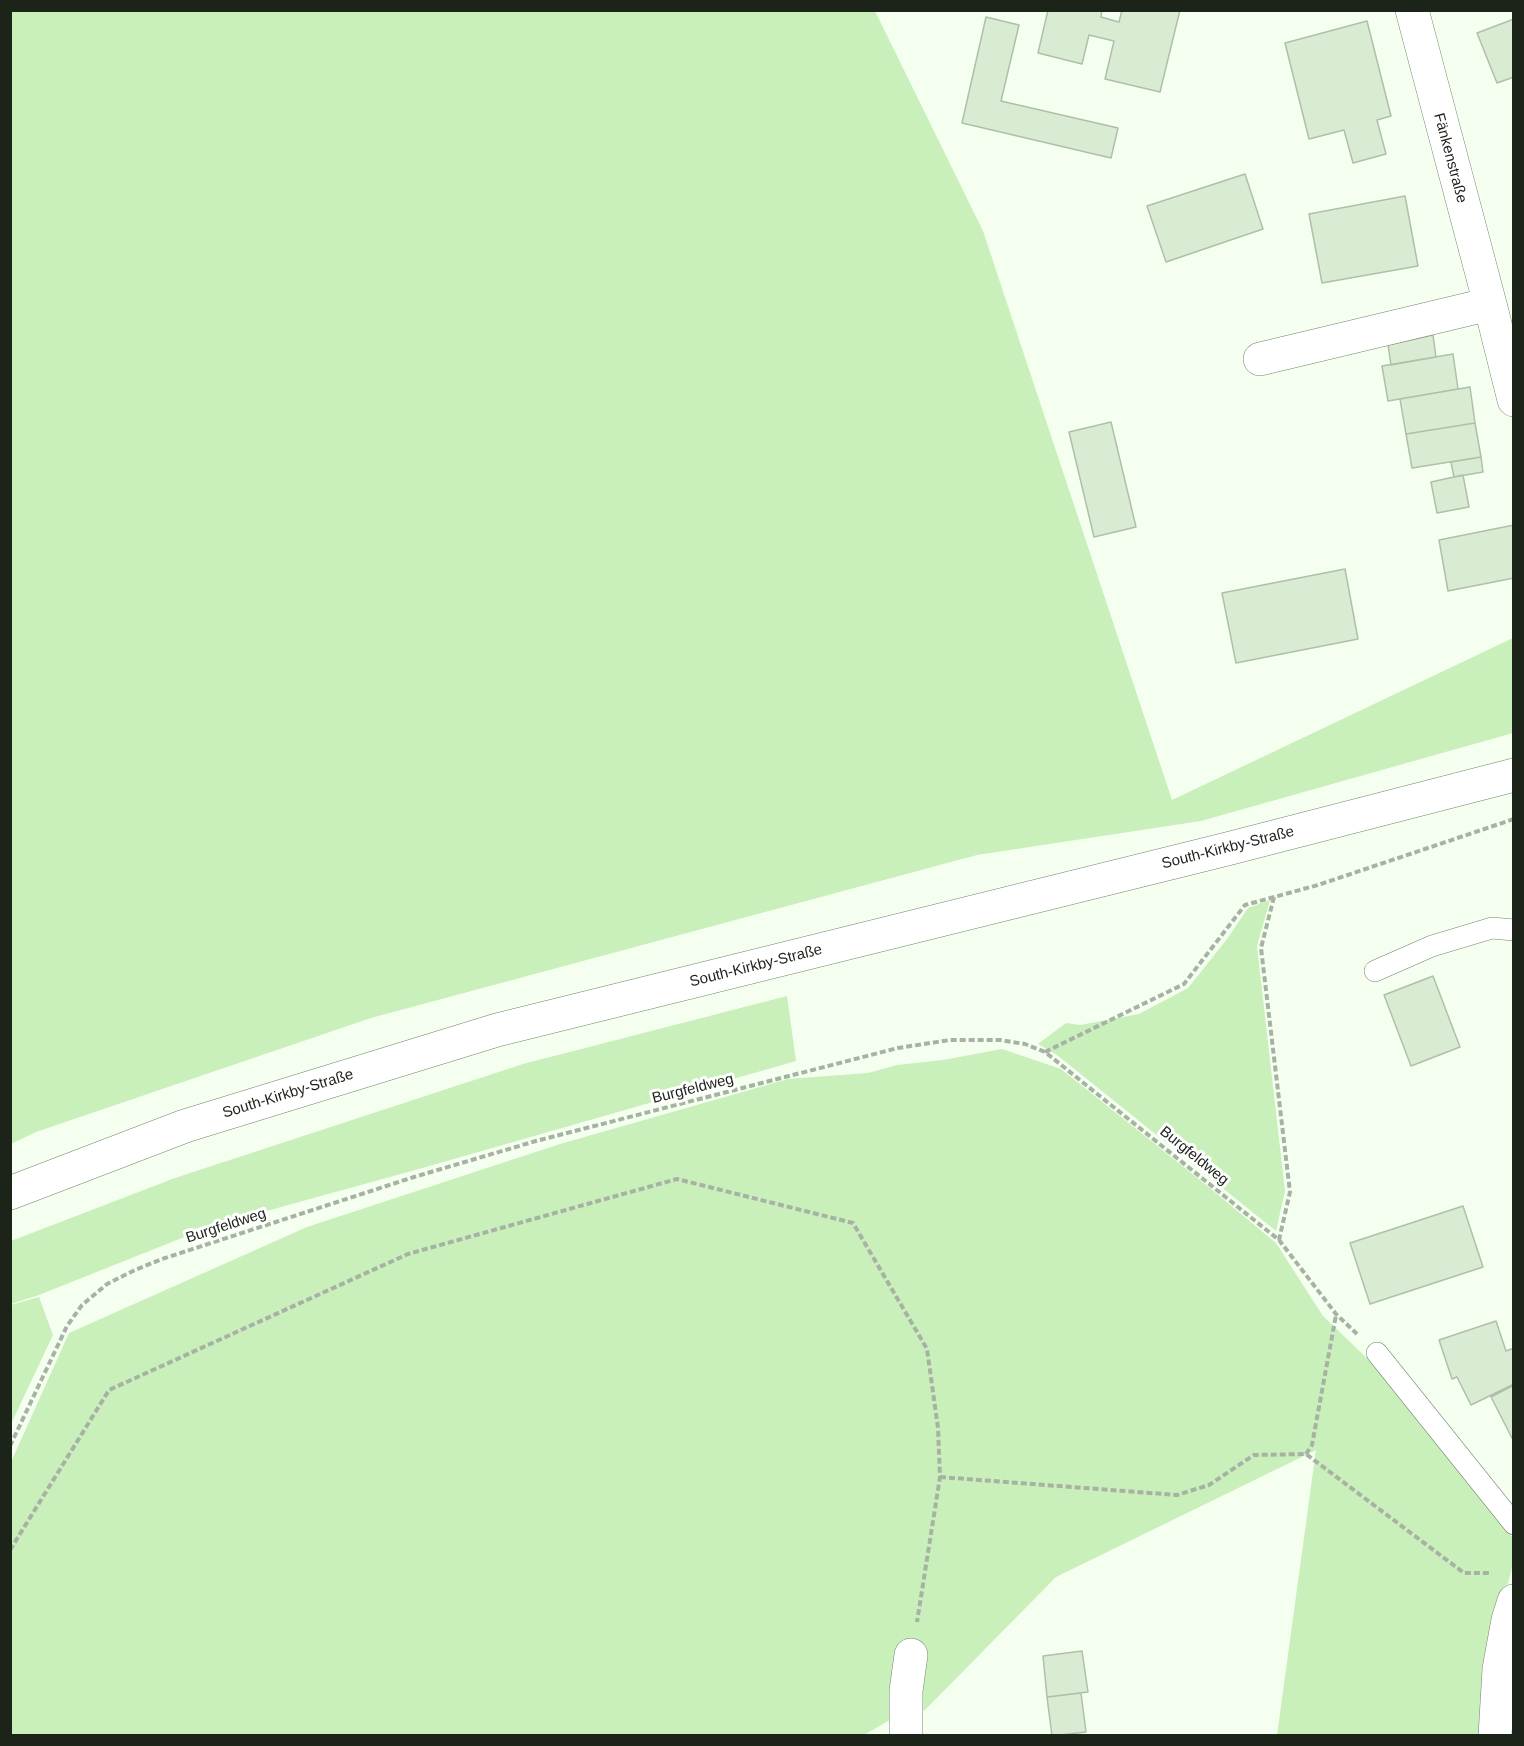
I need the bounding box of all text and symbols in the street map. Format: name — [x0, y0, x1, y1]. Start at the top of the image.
street label: Fänkenstraße — [1429, 111, 1471, 205]
street label: South-Kirkby-Straße — [1160, 823, 1296, 873]
street label: South-Kirkby-Straße — [688, 941, 824, 991]
street label: South-Kirkby-Straße — [220, 1066, 356, 1122]
street label: Burgfeldweg — [650, 1070, 736, 1108]
street label: Burgfeldweg — [1156, 1123, 1232, 1189]
street label: Burgfeldweg — [184, 1205, 268, 1247]

